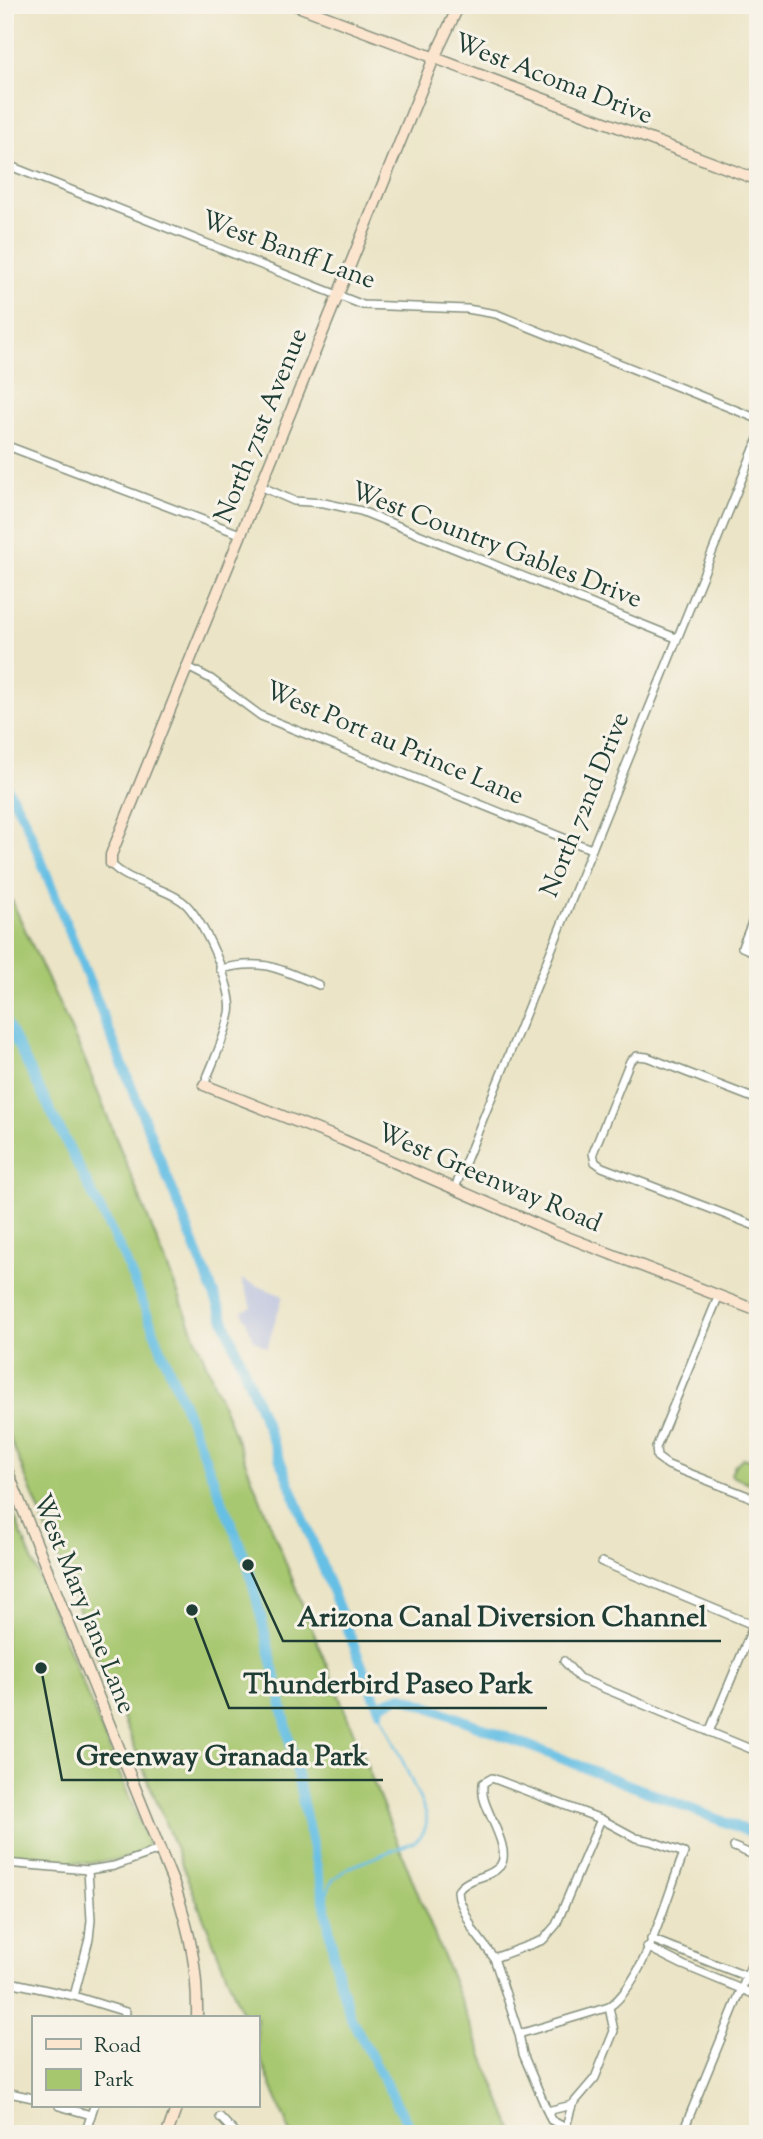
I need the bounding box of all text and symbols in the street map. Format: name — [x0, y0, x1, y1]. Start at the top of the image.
street label: West Acoma Drive — [448, 25, 658, 135]
street label: West Banff Lane — [196, 202, 380, 300]
street label: North 71st Avenue — [206, 323, 318, 529]
street label: West Country Gables Drive — [345, 473, 647, 619]
street label: West Port au Prince Lane — [259, 673, 529, 815]
street label: North 72nd Drive — [532, 707, 640, 903]
street label: West Greenway Road — [371, 1115, 607, 1243]
street label: West Mary Jane Lane — [22, 1489, 144, 1719]
callout: Arizona Canal Diversion Channel — [283, 1592, 721, 1641]
text: Arizona Canal Diversion Channel — [297, 1599, 707, 1639]
callout: Thunderbird Paseo Park — [229, 1659, 547, 1708]
text: Thunderbird Paseo Park — [243, 1666, 534, 1706]
callout: Greenway Granada Park — [62, 1731, 383, 1780]
text: Greenway Granada Park — [76, 1738, 369, 1778]
legend — [32, 2016, 259, 2108]
text: Road — [94, 2032, 141, 2062]
text: Park — [94, 2066, 135, 2096]

